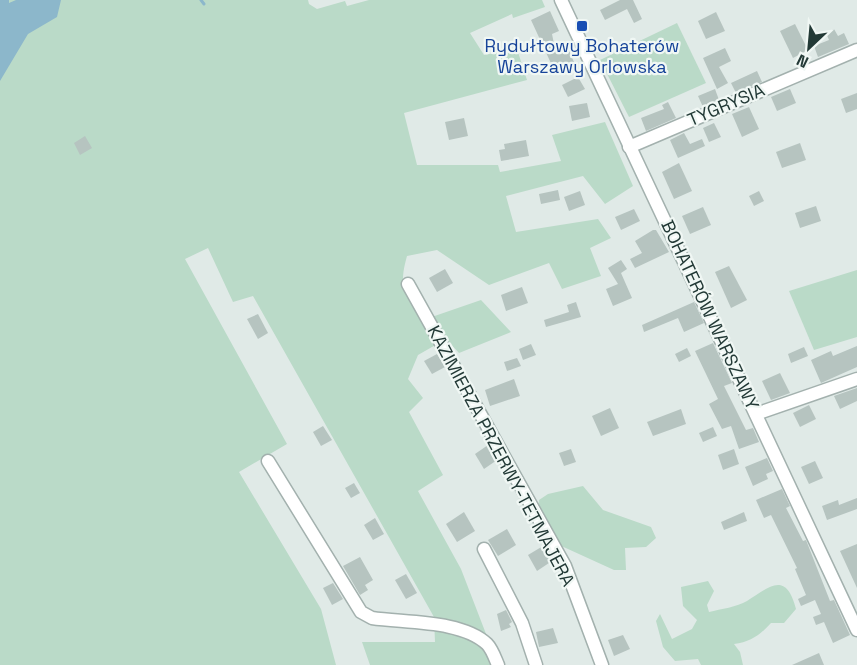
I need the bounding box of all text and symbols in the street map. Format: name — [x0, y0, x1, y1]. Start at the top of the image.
north arrow — [779, 18, 839, 78]
marker: Rydułtowy Bohaterów Warszawy Orlowska — [575, 19, 589, 33]
place label: Rydułtowy Bohaterów Warszawy Orlowska — [485, 34, 679, 78]
text: N — [793, 49, 812, 73]
street label: TYGRYSIA — [684, 78, 768, 131]
street label: BOHATERÓW WARSZAWY — [656, 216, 765, 413]
street label: KAZIMIERZA PRZERWY-TETMAJERA — [423, 321, 580, 590]

